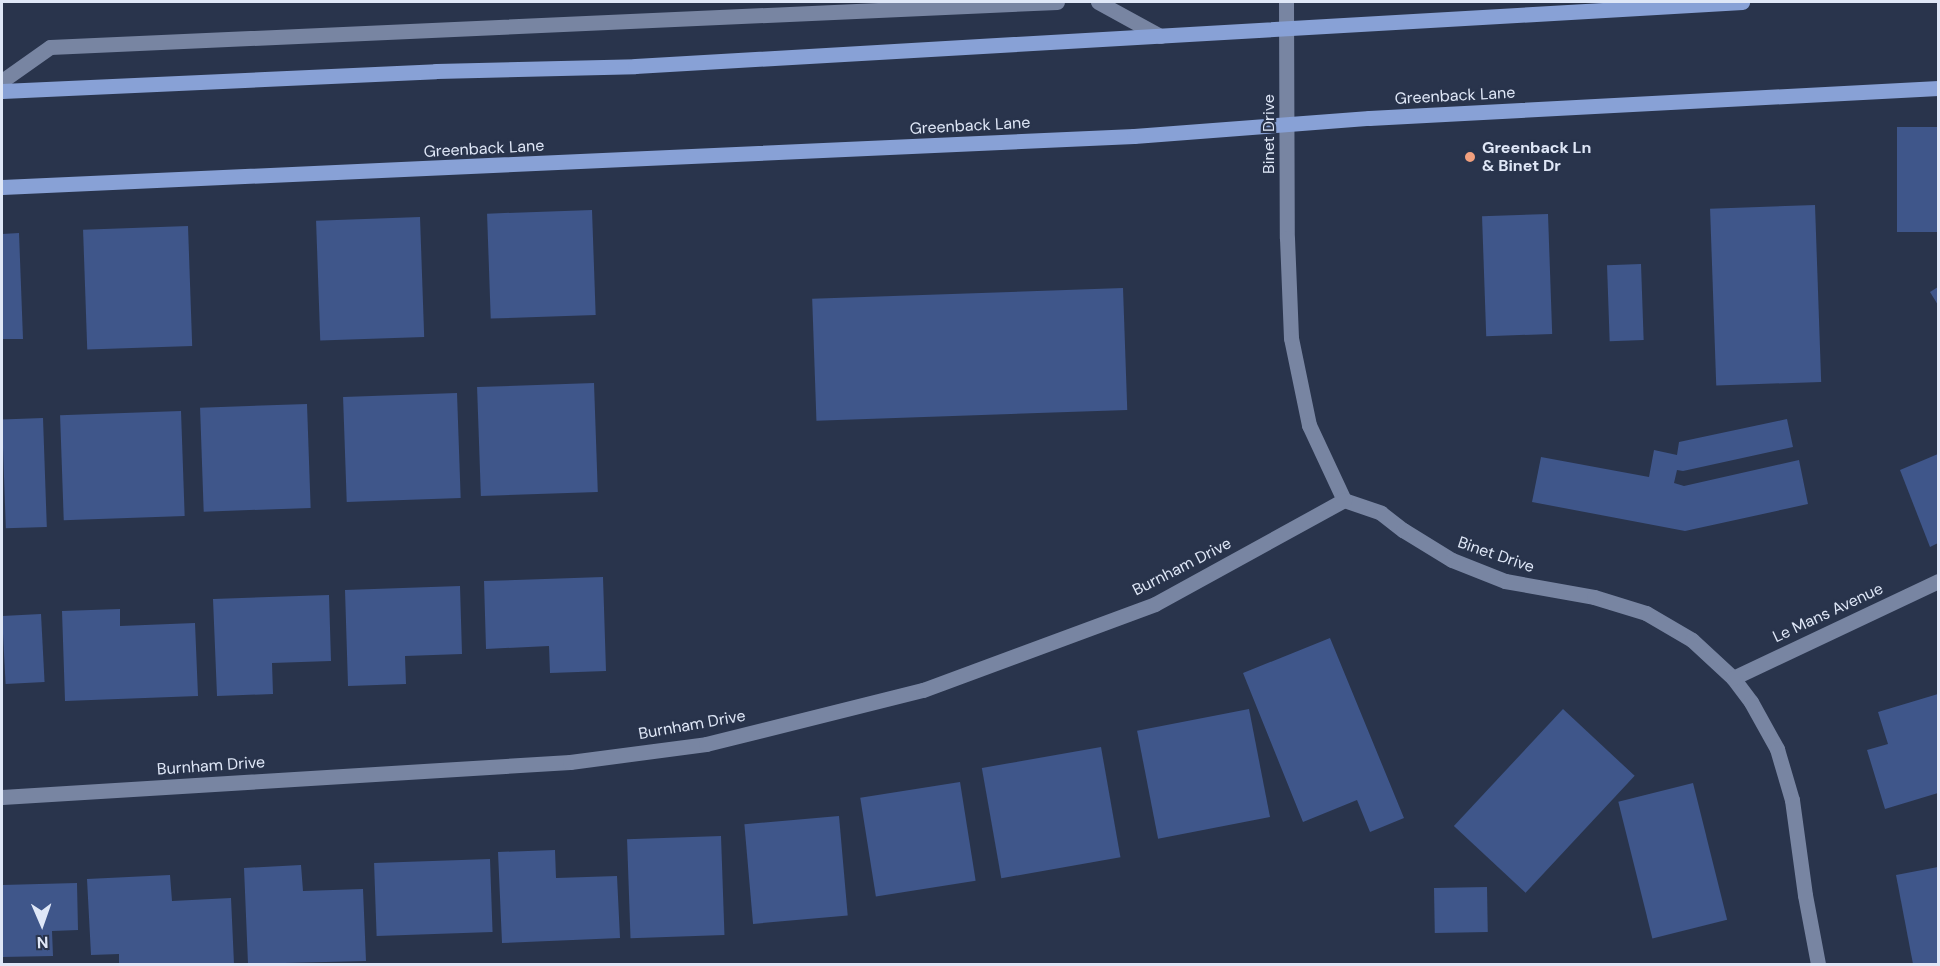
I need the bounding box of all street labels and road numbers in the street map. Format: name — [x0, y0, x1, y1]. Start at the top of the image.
street label: Greenback Lane — [1394, 83, 1516, 109]
street label: Binet Drive — [1259, 94, 1279, 174]
street label: Greenback Lane — [909, 113, 1031, 139]
street label: Greenback Lane — [423, 136, 545, 162]
street label: Binet Drive — [1455, 533, 1537, 577]
street label: Burnham Drive — [1129, 534, 1235, 600]
street label: Le Mans Avenue — [1770, 579, 1886, 647]
street label: Burnham Drive — [637, 706, 747, 744]
street label: Burnham Drive — [156, 753, 266, 779]

